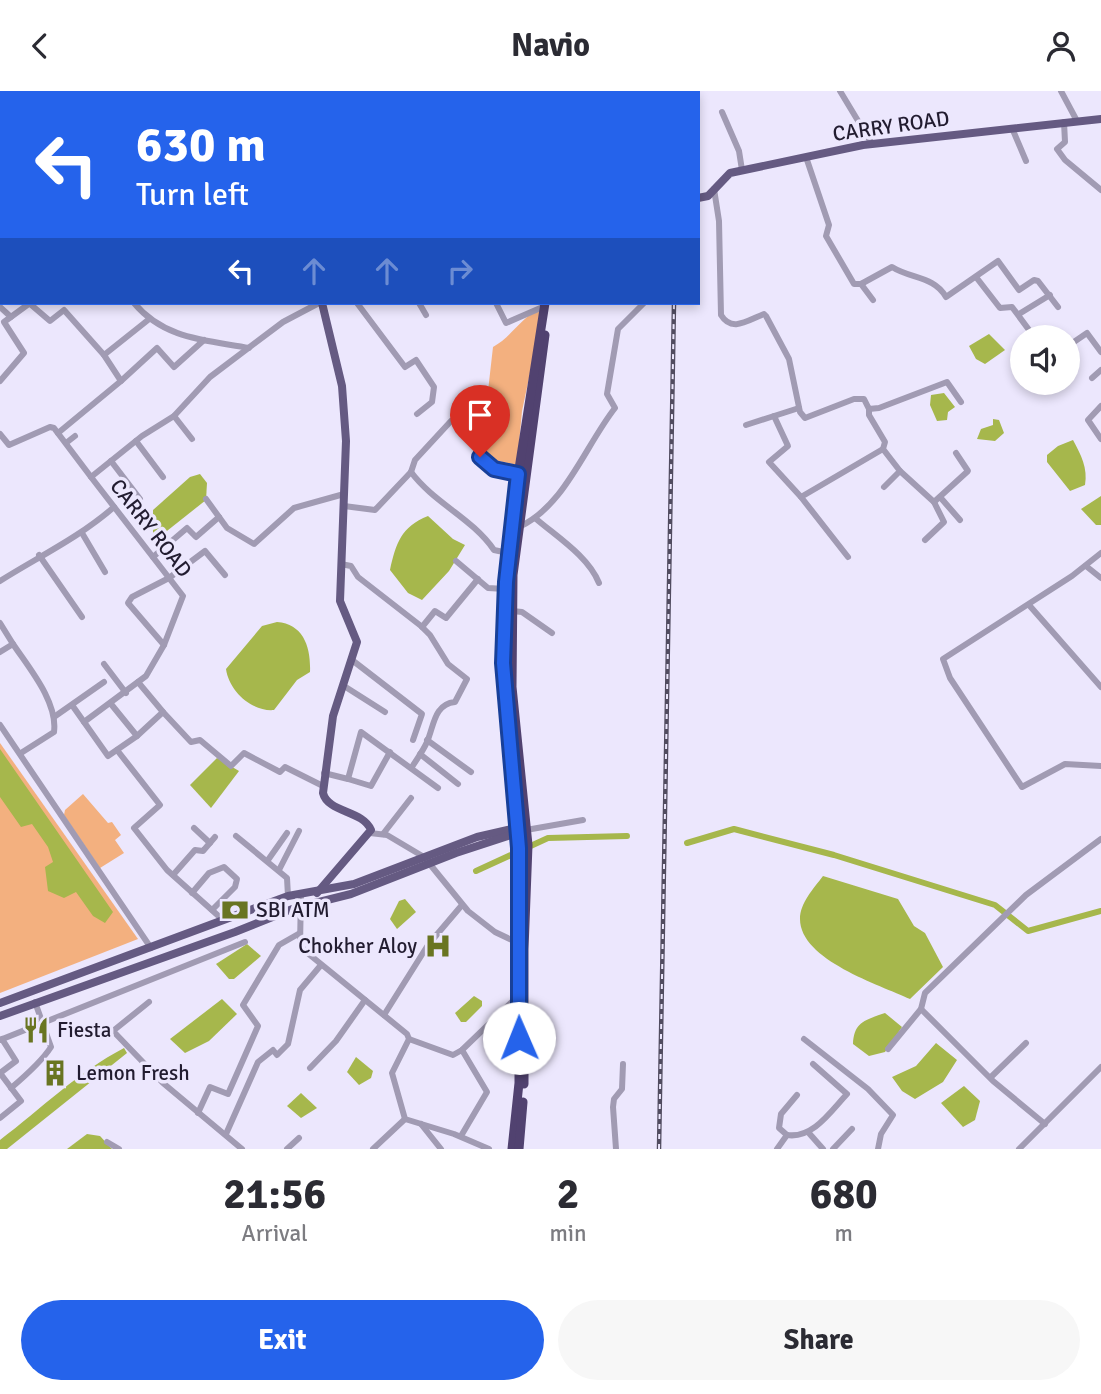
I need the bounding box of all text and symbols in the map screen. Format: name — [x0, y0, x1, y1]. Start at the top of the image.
text: Navio — [511, 26, 590, 65]
icon: back — [21, 27, 59, 65]
icon: person — [1042, 27, 1080, 65]
street label: CARRY ROAD — [831, 105, 951, 147]
text: 630 m — [136, 115, 266, 175]
icon: left — [21, 119, 112, 210]
text: Turn left — [136, 175, 249, 214]
icon: left — [222, 252, 260, 290]
icon: ahead — [295, 252, 333, 290]
icon: ahead — [368, 252, 406, 290]
icon: right — [441, 252, 479, 290]
map controls — [1010, 325, 1080, 395]
button: sound — [1010, 325, 1080, 395]
pin — [450, 385, 510, 457]
icon: arrive — [461, 396, 499, 434]
street label: CARRY ROAD — [105, 474, 197, 582]
bank icon: SBI ATM — [220, 895, 250, 925]
place label: SBI ATM — [256, 897, 330, 923]
hospital icon: Chokher Aloy — [423, 931, 453, 961]
place label: Chokher Aloy — [298, 933, 417, 959]
position arrow — [482, 1001, 556, 1075]
restaurant icon: Fiesta — [21, 1015, 51, 1045]
place label: Fiesta — [57, 1017, 111, 1043]
building icon: Lemon Fresh — [40, 1058, 70, 1088]
place label: Lemon Fresh — [76, 1060, 190, 1086]
text: 21:56 — [223, 1169, 326, 1220]
text: 2 — [557, 1169, 579, 1220]
text: 680 — [810, 1169, 878, 1220]
text: Arrival — [242, 1219, 308, 1248]
text: min — [549, 1219, 587, 1248]
text: m — [835, 1219, 853, 1248]
button: Exit — [21, 1300, 544, 1380]
button: Share — [558, 1300, 1080, 1380]

